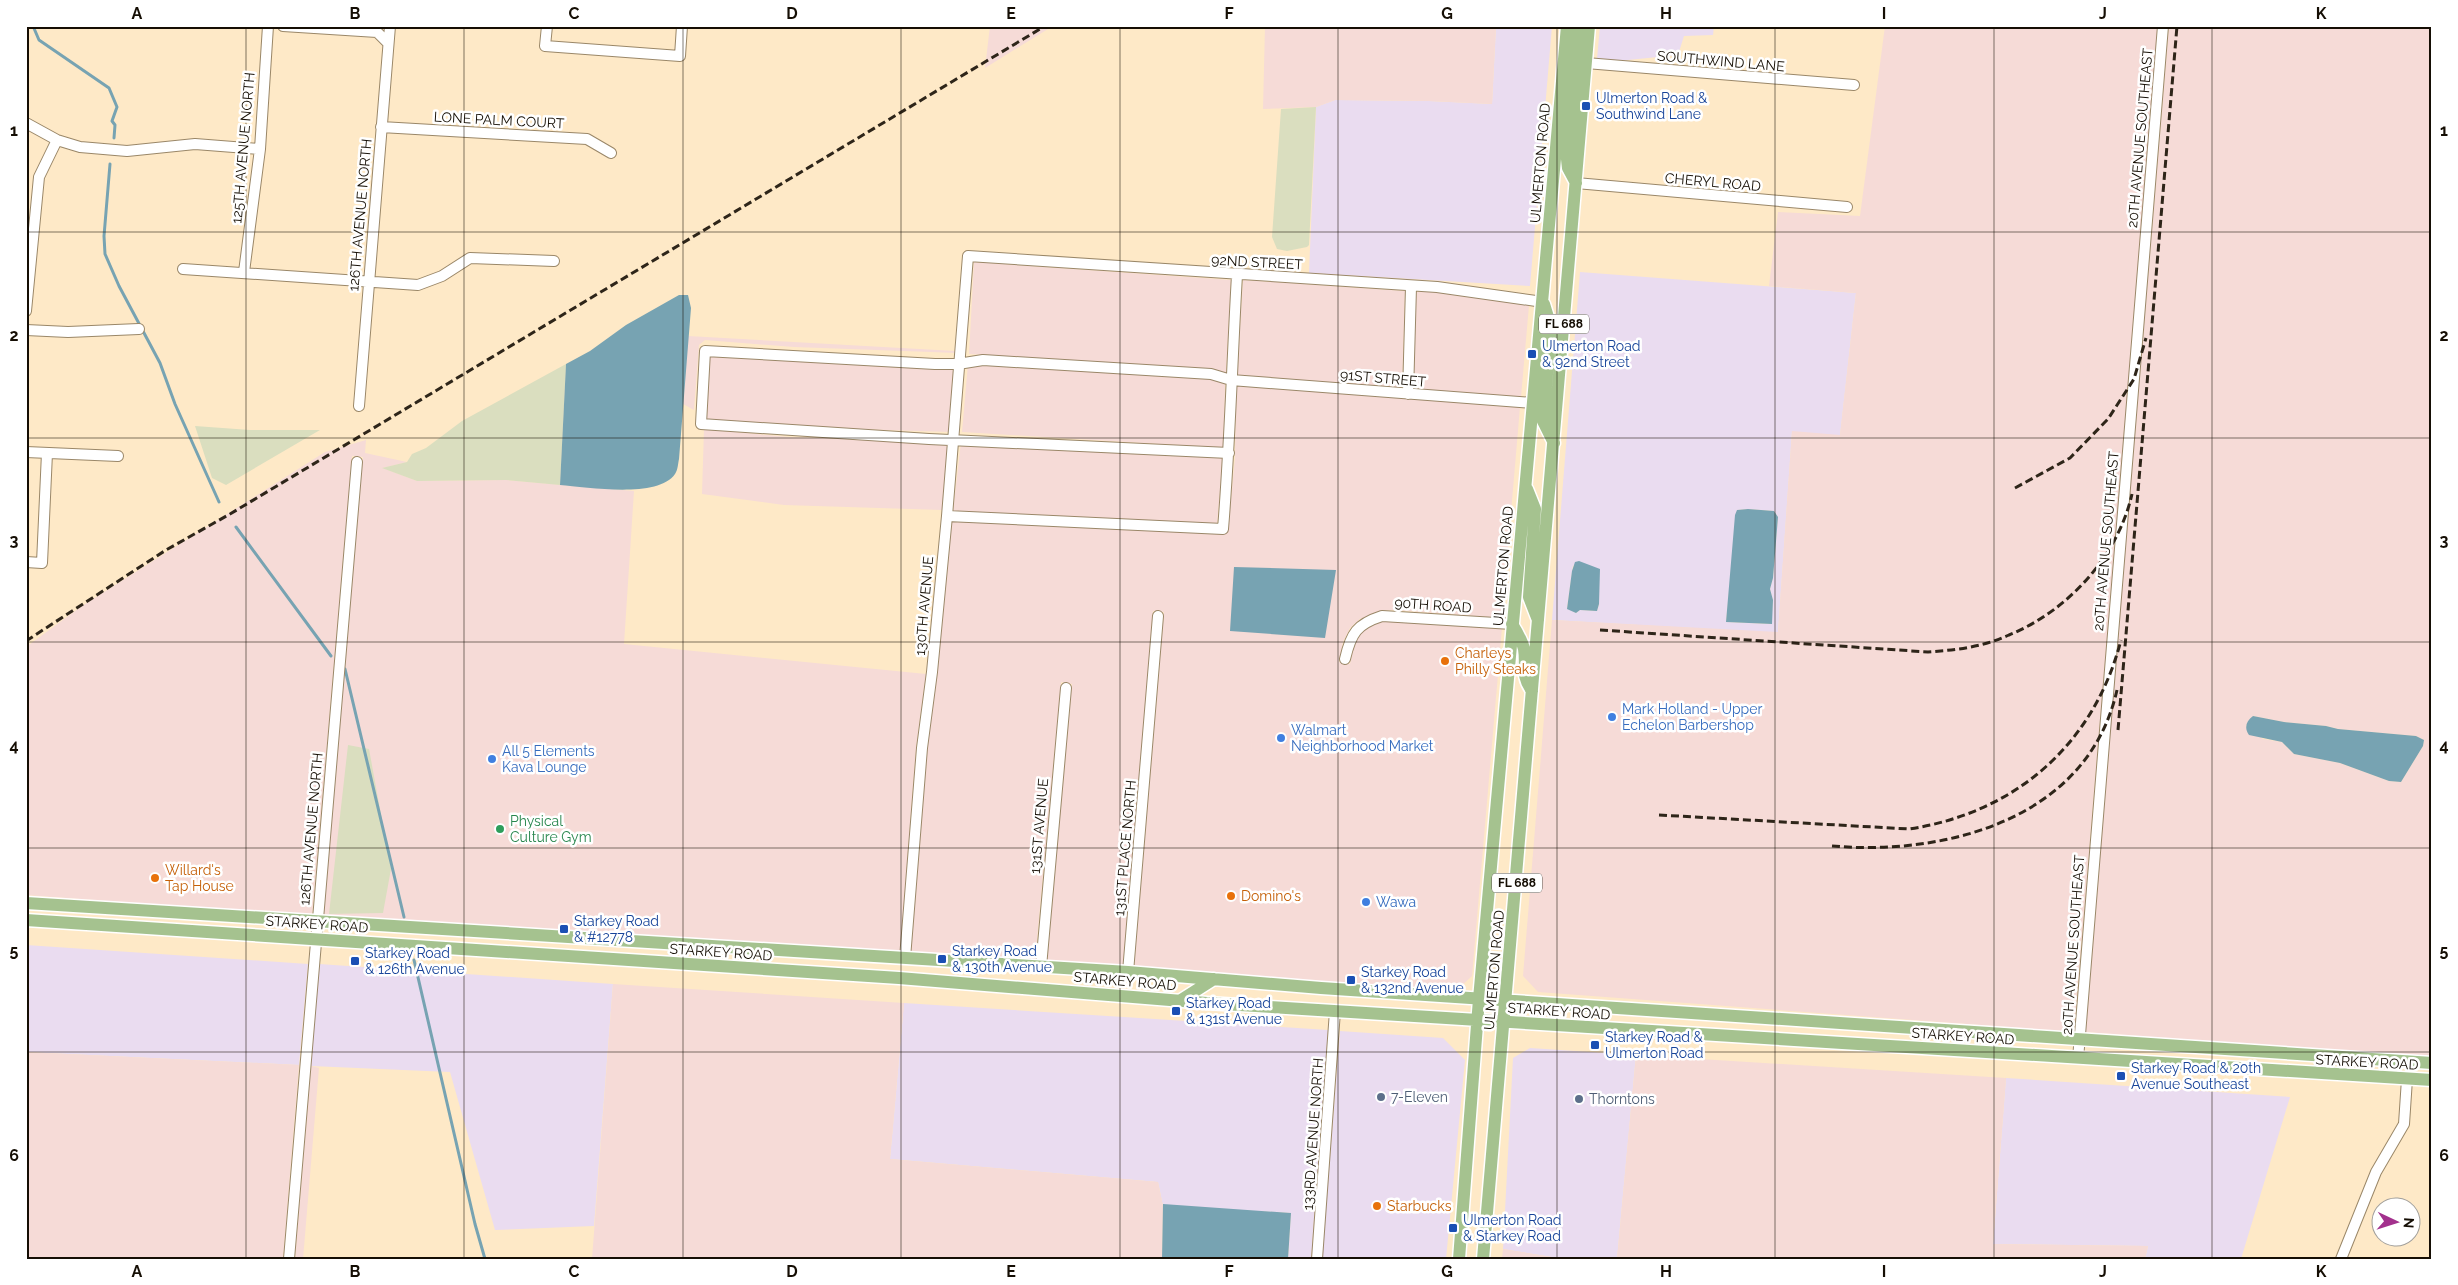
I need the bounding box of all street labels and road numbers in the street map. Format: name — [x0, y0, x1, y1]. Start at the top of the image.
street label: SOUTHWIND LANE — [1657, 47, 1785, 75]
street label: 20TH AVENUE SOUTHEAST — [2124, 47, 2156, 229]
street label: 125TH AVENUE NORTH — [228, 72, 258, 224]
street label: ULMERTON ROAD — [1527, 102, 1553, 224]
street label: LONE PALM COURT — [433, 109, 565, 131]
street label: 126TH AVENUE NORTH — [345, 138, 375, 292]
street label: CHERYL ROAD — [1664, 170, 1762, 194]
street label: 92ND STREET — [1211, 252, 1304, 272]
road number: FL 688 — [1539, 314, 1589, 334]
street label: 91ST STREET — [1339, 366, 1427, 390]
street label: 20TH AVENUE SOUTHEAST — [2090, 450, 2122, 632]
street label: ULMERTON ROAD — [1490, 505, 1516, 627]
street label: 130TH AVENUE — [912, 556, 936, 656]
street label: 90TH ROAD — [1394, 594, 1472, 616]
street label: 126TH AVENUE NORTH — [296, 752, 326, 906]
street label: 131ST AVENUE — [1027, 778, 1051, 874]
street label: 131ST PLACE NORTH — [1111, 779, 1139, 917]
street label: 20TH AVENUE SOUTHEAST — [2059, 854, 2087, 1036]
road number: FL 688 — [1492, 874, 1542, 892]
street label: ULMERTON ROAD — [1481, 909, 1507, 1031]
street label: STARKEY ROAD — [265, 912, 369, 936]
street label: STARKEY ROAD — [669, 940, 773, 964]
street label: STARKEY ROAD — [1073, 969, 1177, 993]
street label: STARKEY ROAD — [1507, 999, 1611, 1023]
street label: STARKEY ROAD — [1911, 1024, 2015, 1048]
street label: STARKEY ROAD — [2315, 1051, 2419, 1073]
street label: 133RD AVENUE NORTH — [1300, 1057, 1326, 1211]

